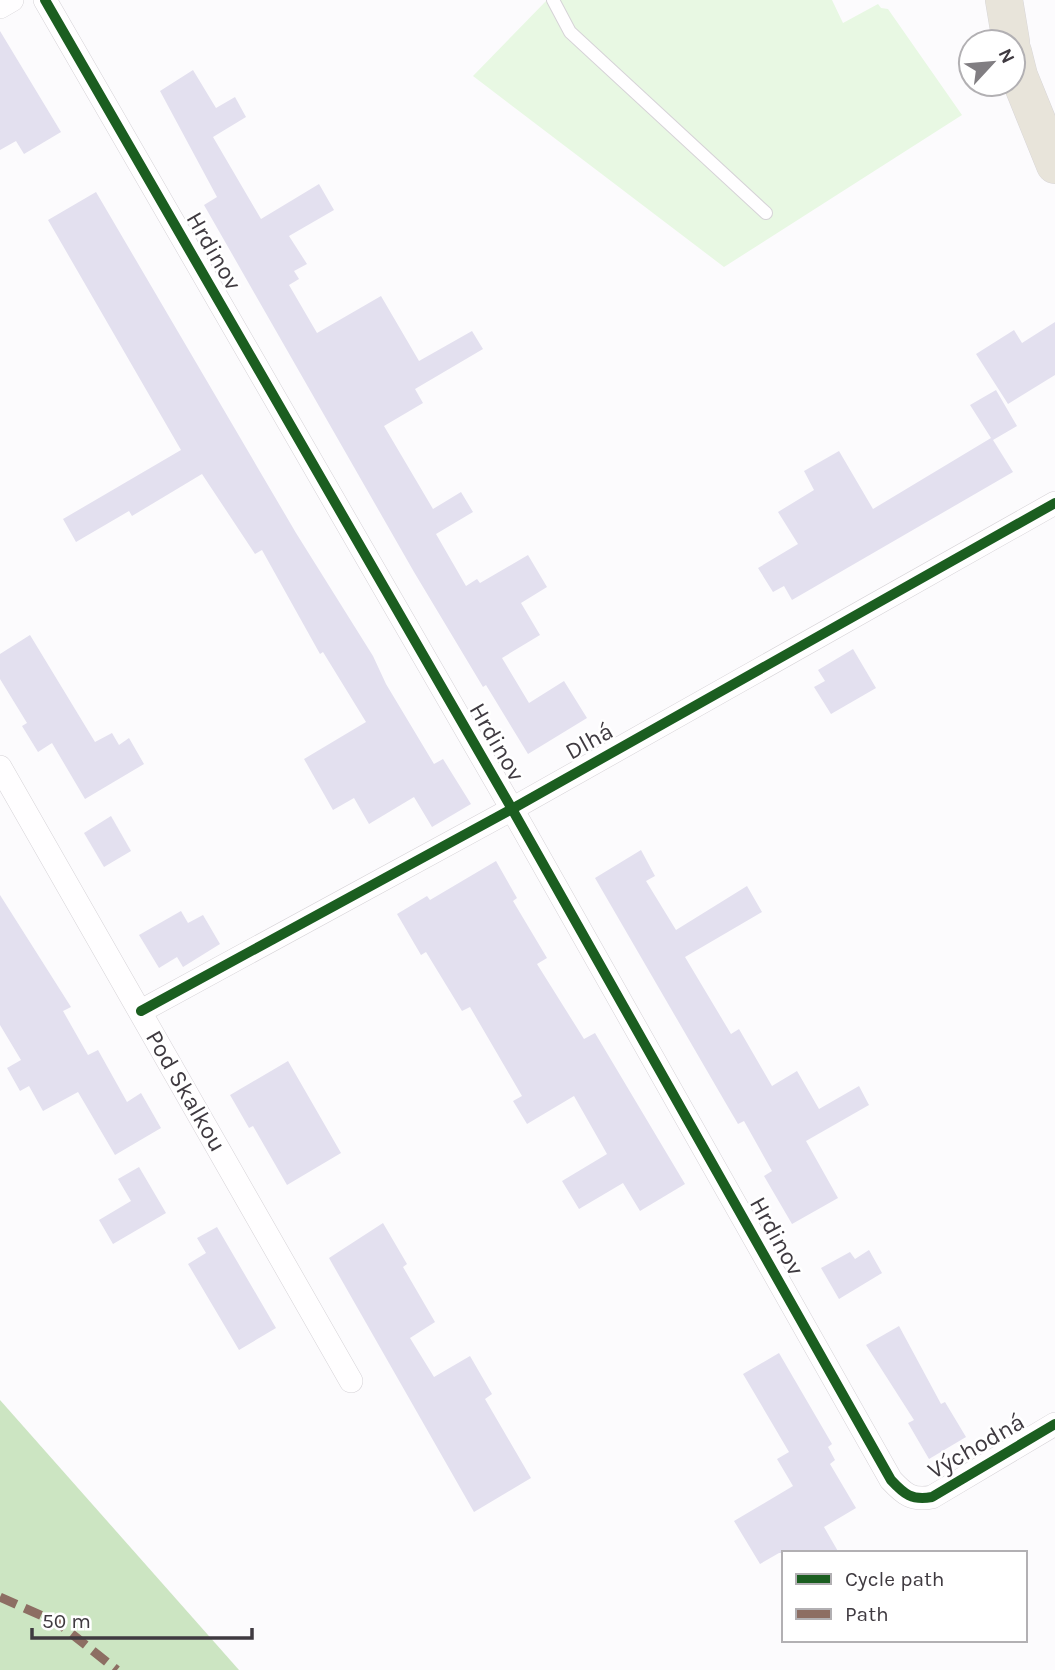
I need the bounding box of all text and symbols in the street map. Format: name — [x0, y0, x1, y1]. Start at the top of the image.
north arrow — [957, 28, 1027, 98]
text: N — [994, 45, 1019, 67]
street label: Hrdinov — [180, 207, 248, 295]
street label: Hrdinov — [463, 698, 531, 786]
street label: Dlhá — [560, 717, 618, 765]
street label: Pod Skalkou — [140, 1025, 232, 1157]
street label: Hrdinov — [744, 1192, 810, 1280]
street label: Východná — [923, 1407, 1029, 1485]
legend — [782, 1551, 1027, 1642]
text: Cycle path — [845, 1567, 945, 1591]
scale bar — [32, 1596, 252, 1640]
text: Path — [845, 1602, 889, 1626]
text: 50 m — [42, 1609, 91, 1633]

